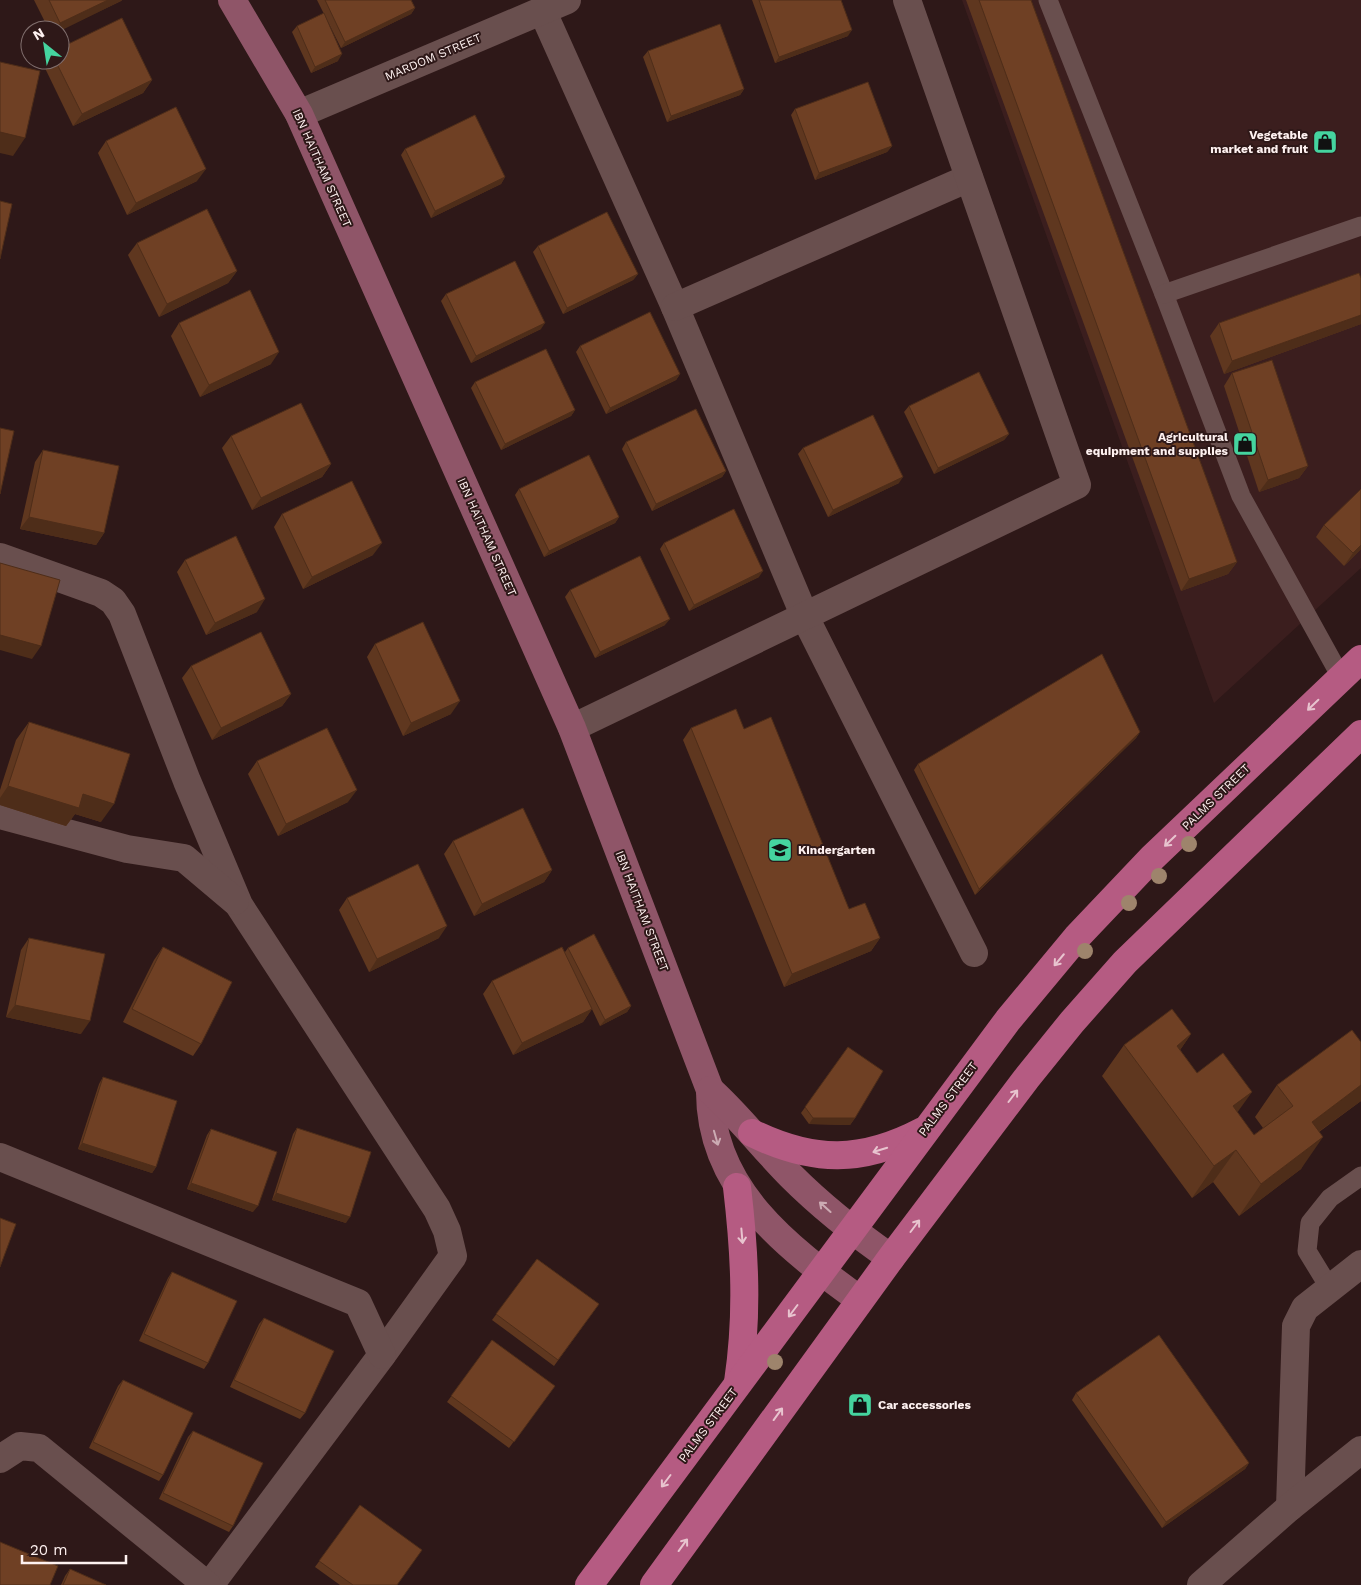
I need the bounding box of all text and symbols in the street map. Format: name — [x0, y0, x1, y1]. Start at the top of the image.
north arrow — [20, 20, 70, 70]
text: N — [30, 24, 47, 43]
street label: MARDOM STREET — [383, 30, 483, 84]
street label: IBN HAITHAM STREET — [290, 107, 354, 229]
place label: Vegetable market and fruit — [1210, 128, 1309, 156]
shop icon: Vegetable market and fruit — [1312, 129, 1338, 155]
place label: Agricultural equipment and supplies — [1086, 430, 1229, 458]
shop icon: Agricultural equipment and supplies — [1232, 431, 1258, 457]
street label: IBN HAITHAM STREET — [455, 476, 519, 598]
one-way arrow — [1306, 699, 1319, 711]
street label: PALMS STREET — [1179, 761, 1253, 833]
one-way arrow — [1164, 835, 1176, 847]
school or university icon: Kindergarten — [767, 837, 793, 863]
place label: Kindergarten — [798, 843, 875, 857]
street label: IBN HAITHAM STREET — [613, 849, 671, 973]
one-way arrow — [1053, 953, 1064, 966]
street label: PALMS STREET — [916, 1059, 980, 1139]
one-way arrow — [1008, 1089, 1018, 1103]
one-way arrow — [711, 1129, 721, 1145]
one-way arrow — [872, 1145, 888, 1155]
one-way arrow — [819, 1202, 832, 1213]
one-way arrow — [910, 1220, 921, 1233]
one-way arrow — [738, 1227, 747, 1243]
one-way arrow — [788, 1304, 798, 1318]
street label: PALMS STREET — [676, 1385, 740, 1465]
shop icon: Car accessories — [847, 1392, 873, 1418]
place label: Car accessories — [878, 1398, 972, 1412]
one-way arrow — [773, 1407, 783, 1421]
one-way arrow — [661, 1474, 672, 1487]
scale bar — [22, 1532, 126, 1564]
one-way arrow — [678, 1539, 688, 1553]
text: 20 m — [30, 1541, 68, 1559]

